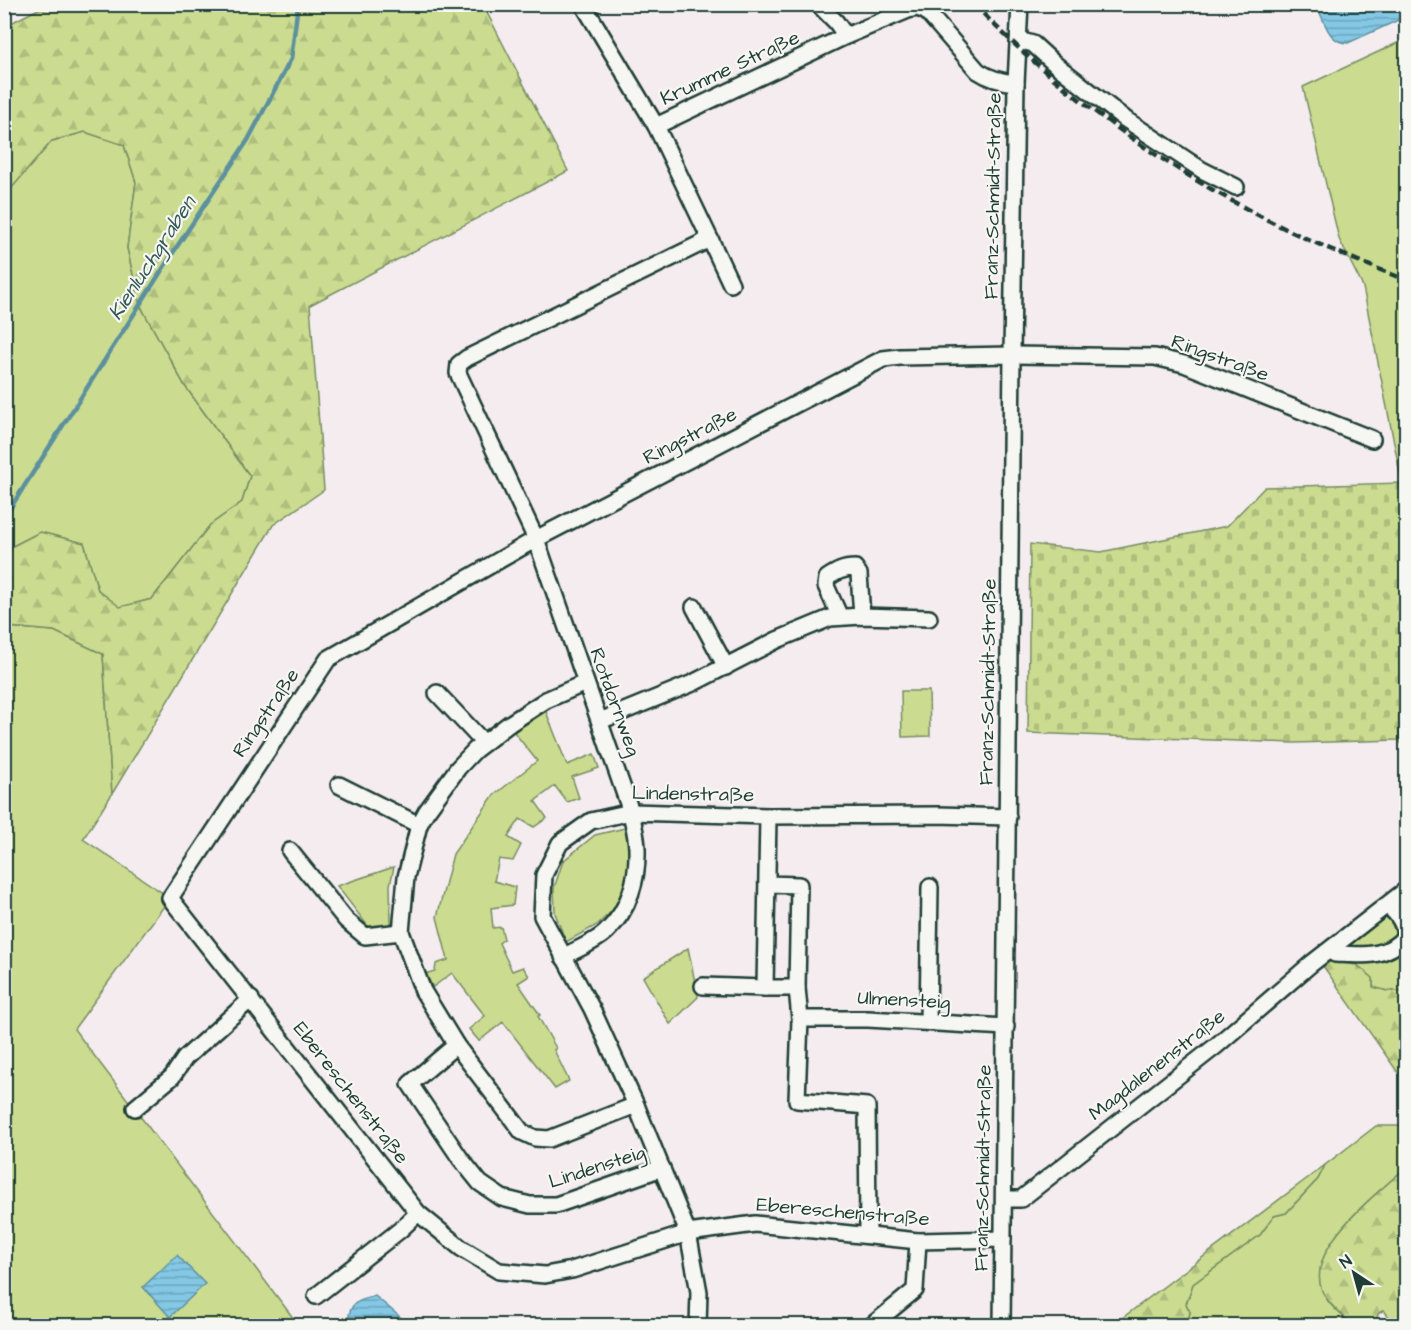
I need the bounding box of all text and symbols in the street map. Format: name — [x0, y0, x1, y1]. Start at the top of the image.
street label: Krumme Straße — [656, 23, 804, 112]
street label: Franz-Schmidt-Straße — [977, 92, 1009, 300]
water label: Kienluchgraben — [101, 189, 205, 326]
street label: Ringstraße — [1167, 327, 1273, 390]
street label: Ringstraße — [638, 400, 742, 473]
street label: Franz-Schmidt-Straße — [972, 578, 1004, 786]
street label: Rotdornweg — [582, 644, 648, 760]
street label: Ringstraße — [226, 663, 307, 764]
street label: Lindenstraße — [632, 779, 755, 809]
street label: Ulmensteig — [857, 984, 951, 1017]
street label: Magdalenenstraße — [1083, 1003, 1232, 1128]
street label: Ebereschenstraße — [287, 1016, 416, 1170]
street label: Franz-Schmidt-Straße — [967, 1064, 999, 1272]
street label: Lindensteig — [545, 1138, 649, 1197]
street label: Ebereschenstraße — [755, 1190, 931, 1234]
north arrow — [1324, 1243, 1384, 1303]
text: N — [1335, 1250, 1356, 1274]

